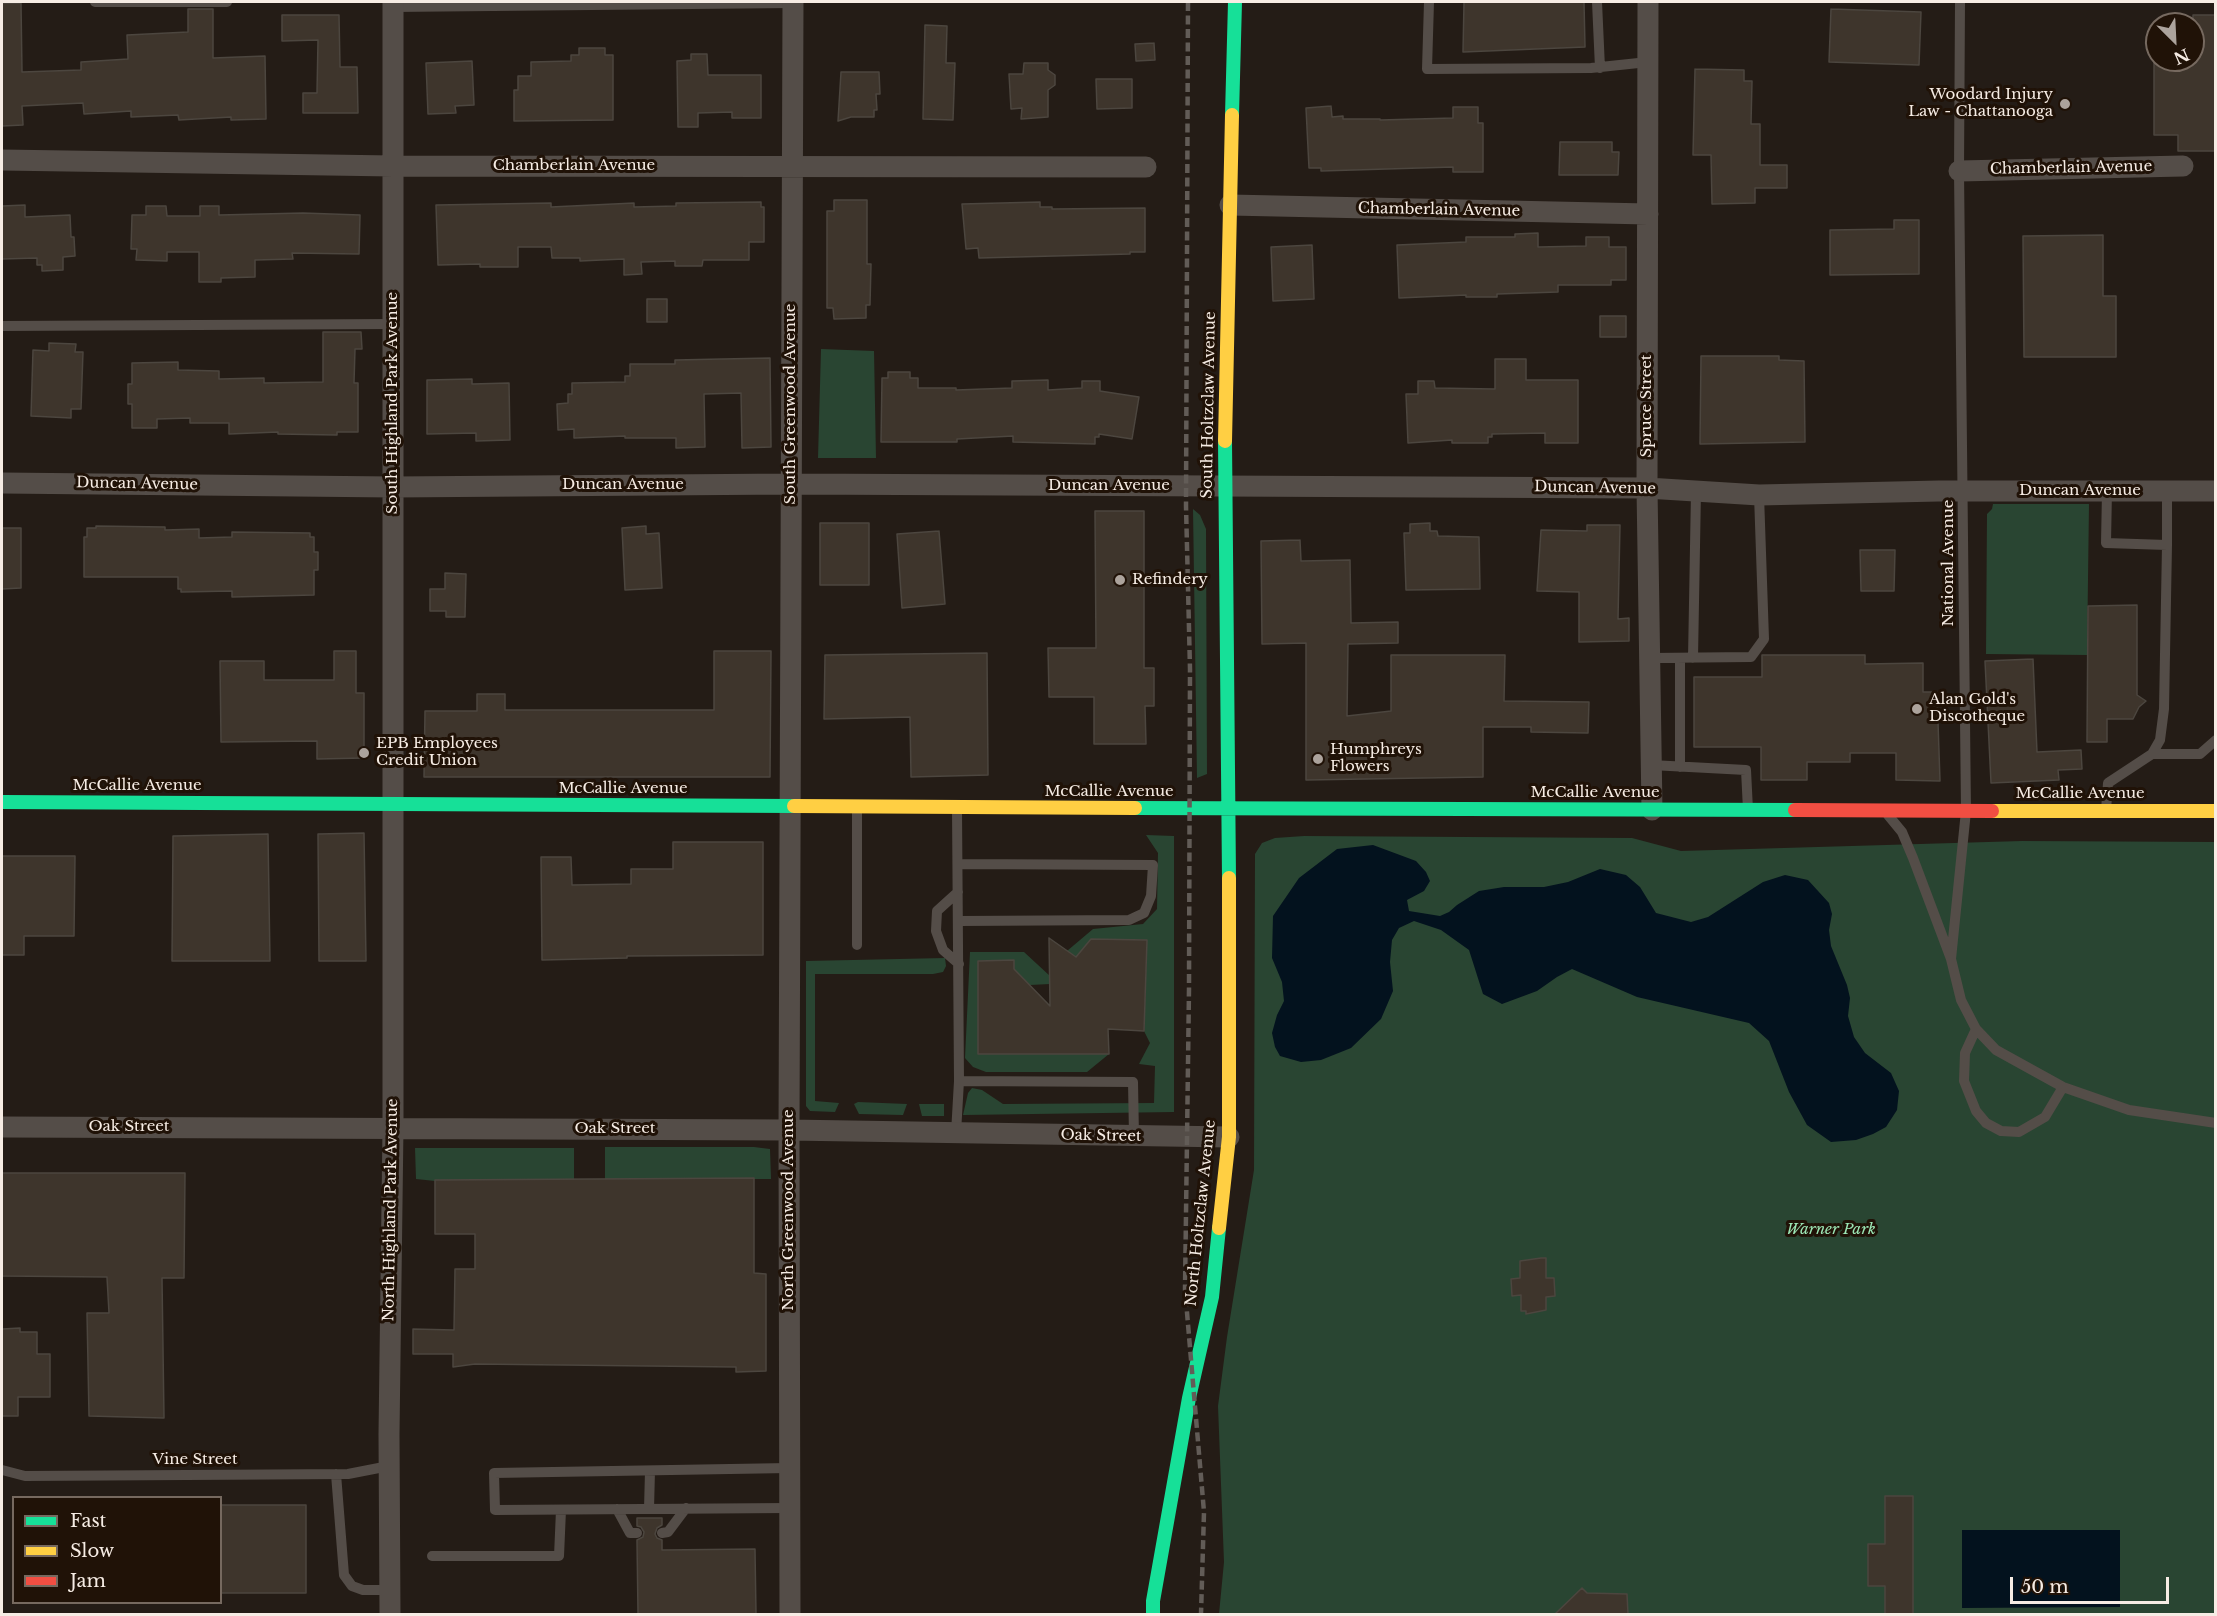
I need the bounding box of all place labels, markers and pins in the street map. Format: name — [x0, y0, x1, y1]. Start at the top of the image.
place label: Woodard Injury Law - Chattanooga — [1908, 86, 2053, 121]
marker: Woodard Injury Law - Chattanooga — [2058, 97, 2072, 111]
place label: Refindery — [1132, 571, 1208, 589]
marker: Refindery — [1113, 573, 1127, 587]
place label: Alan Gold's Discotheque — [1929, 691, 2025, 726]
marker: Alan Gold's Discotheque — [1910, 702, 1924, 716]
place label: EPB Employees Credit Union — [376, 735, 498, 770]
place label: Humphreys Flowers — [1330, 741, 1422, 776]
marker: EPB Employees Credit Union — [357, 746, 371, 760]
marker: Humphreys Flowers — [1311, 752, 1325, 766]

